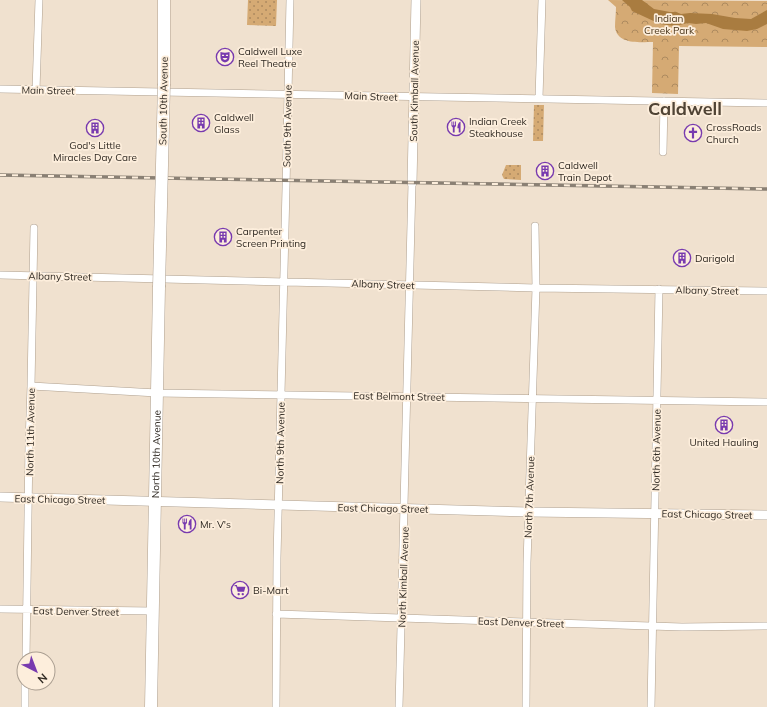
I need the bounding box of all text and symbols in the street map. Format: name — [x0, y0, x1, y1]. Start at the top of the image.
park label: Indian Creek Park — [644, 12, 695, 37]
street label: South Kimball Avenue — [407, 40, 422, 142]
place label: Caldwell Luxe Reel Theatre — [238, 45, 302, 70]
theatre icon: Caldwell Luxe Reel Theatre — [215, 47, 235, 67]
street label: South 10th Avenue — [156, 57, 171, 145]
street label: Main Street — [21, 84, 75, 97]
street label: South 9th Avenue — [280, 85, 295, 167]
street label: Main Street — [344, 89, 398, 104]
district label: Caldwell — [648, 97, 722, 120]
place label: Caldwell Glass — [214, 111, 254, 136]
building icon: Caldwell Glass — [191, 113, 211, 133]
place label: Indian Creek Steakhouse — [469, 115, 528, 140]
restaurant icon: Indian Creek Steakhouse — [446, 117, 466, 137]
building icon: God's Little Miracles Day Care — [85, 118, 105, 138]
place label: CrossRoads Church — [706, 121, 762, 146]
church icon: CrossRoads Church — [683, 123, 703, 143]
place label: God's Little Miracles Day Care — [53, 139, 137, 164]
place label: Caldwell Train Depot — [558, 159, 612, 184]
building icon: Caldwell Train Depot — [535, 161, 555, 181]
place label: Carpenter Screen Printing — [236, 225, 306, 250]
building icon: Carpenter Screen Printing — [213, 227, 233, 247]
building icon: Darigold — [672, 248, 692, 268]
place label: Darigold — [695, 252, 735, 265]
street label: Albany Street — [28, 269, 92, 284]
street label: Albany Street — [351, 277, 415, 292]
street label: Albany Street — [675, 283, 739, 298]
street label: North 11th Avenue — [23, 388, 38, 476]
street label: East Belmont Street — [353, 389, 445, 404]
street label: North 9th Avenue — [273, 402, 288, 484]
street label: North 6th Avenue — [649, 409, 664, 491]
street label: North 10th Avenue — [149, 410, 164, 498]
building icon: United Hauling — [714, 415, 734, 435]
place label: United Hauling — [689, 436, 759, 449]
street label: North 7th Avenue — [522, 456, 537, 538]
street label: East Chicago Street — [14, 492, 106, 507]
street label: East Chicago Street — [337, 501, 429, 516]
street label: East Chicago Street — [661, 507, 753, 522]
restaurant icon: Mr. V's — [177, 514, 197, 534]
place label: Mr. V's — [200, 518, 231, 531]
street label: North Kimball Avenue — [395, 526, 412, 628]
supermarket icon: Bi-Mart — [230, 580, 250, 600]
place label: Bi-Mart — [253, 584, 289, 597]
street label: East Denver Street — [33, 604, 120, 619]
street label: East Denver Street — [478, 615, 565, 631]
north arrow — [16, 651, 56, 691]
text: N — [35, 670, 50, 686]

